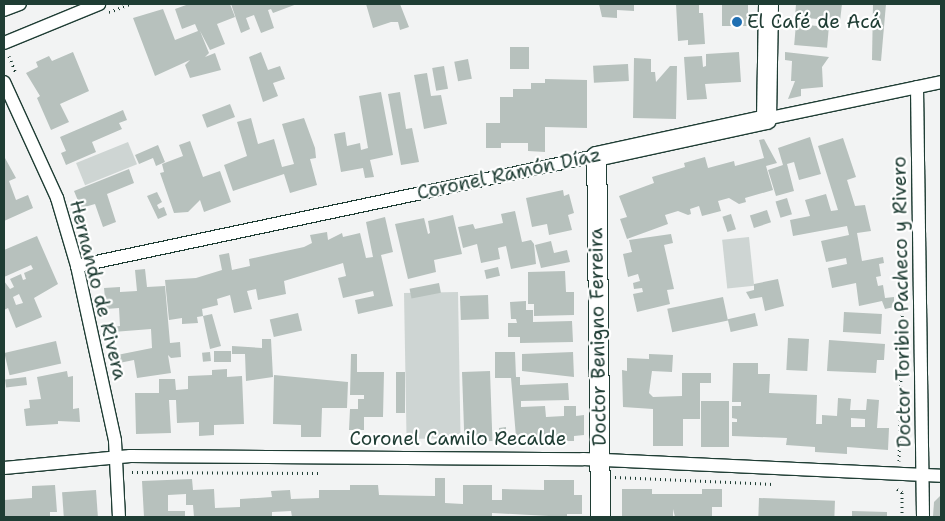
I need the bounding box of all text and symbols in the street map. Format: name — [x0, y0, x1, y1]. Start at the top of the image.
place label: El Café de Acá — [747, 11, 881, 33]
marker: El Café de Acá — [731, 16, 743, 28]
street label: Coronel Ramón Díaz — [415, 143, 603, 205]
street label: Doctor Toribio Pacheco y Rivero — [888, 156, 916, 448]
street label: Hernando de Rivera — [65, 198, 131, 382]
street label: Doctor Benigno Ferreira — [585, 228, 611, 446]
street label: Coronel Camilo Recalde — [350, 428, 566, 450]

